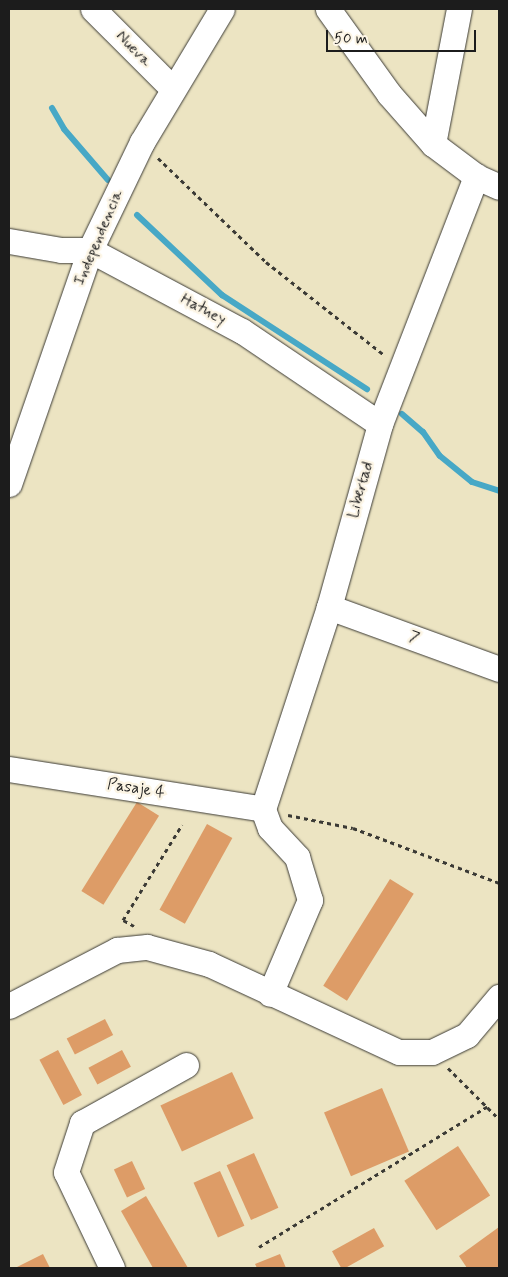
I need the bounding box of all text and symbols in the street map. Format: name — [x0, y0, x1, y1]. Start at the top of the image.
scale bar — [328, 20, 478, 52]
street label: Nueva — [111, 27, 155, 71]
text: 50 m — [334, 29, 368, 49]
street label: Independencia — [70, 188, 128, 288]
street label: Hatuey — [177, 290, 229, 330]
street label: Libertad — [344, 460, 378, 520]
street label: 7 — [406, 627, 422, 649]
street label: Pasaje 4 — [106, 775, 166, 803]

